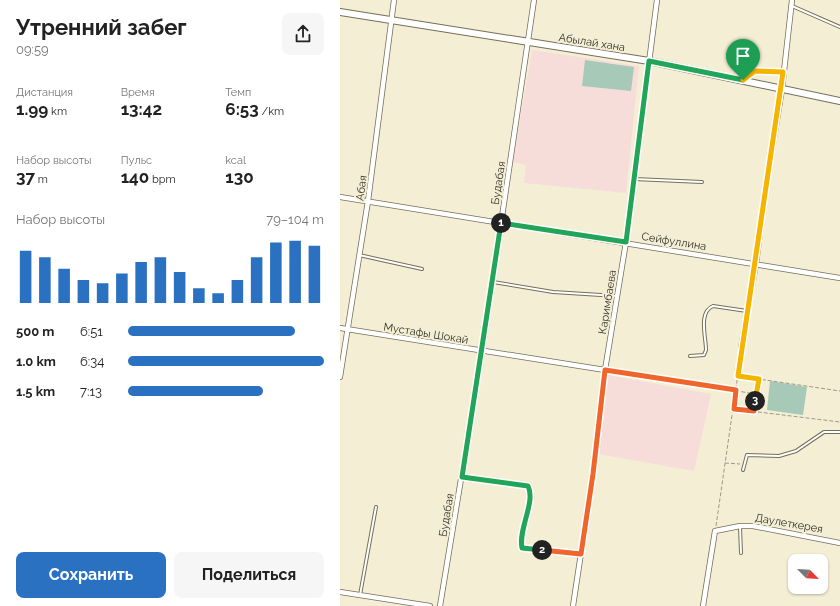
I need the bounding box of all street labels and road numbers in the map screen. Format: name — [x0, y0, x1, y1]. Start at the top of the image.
street label: Абылай хана — [558, 31, 626, 54]
street label: Будабая — [489, 160, 508, 206]
street label: Абая — [353, 174, 370, 202]
street label: Сейфуллина — [641, 230, 707, 253]
street label: Каримбаева — [596, 269, 619, 335]
street label: Мустафы Шокай — [383, 320, 469, 347]
street label: Будабая — [436, 492, 457, 538]
street label: Даулеткерея — [754, 511, 824, 536]

